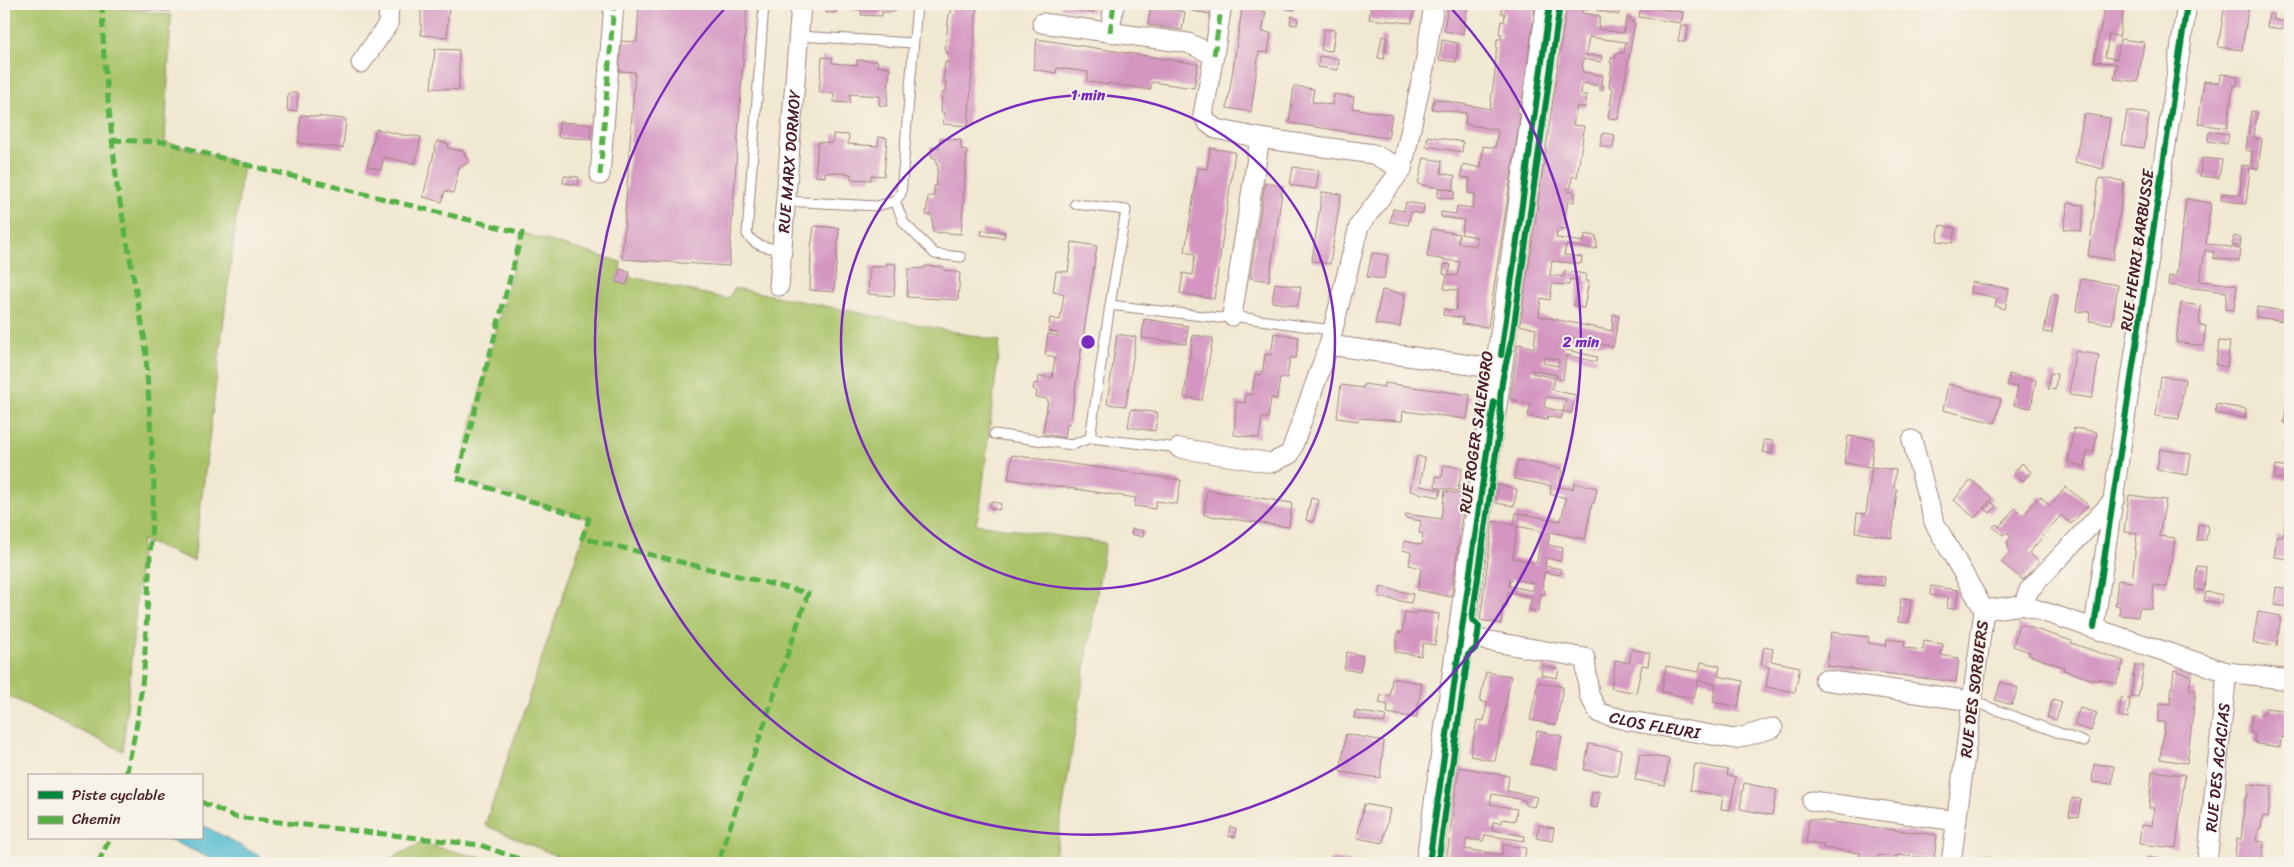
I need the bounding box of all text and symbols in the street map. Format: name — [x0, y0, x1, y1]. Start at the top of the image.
text: 1 min — [1071, 82, 1106, 108]
street label: RUE MARX DORMOY — [769, 88, 809, 234]
street label: RUE HENRI BARBUSSE — [2111, 166, 2163, 333]
text: 2 min — [1562, 329, 1600, 355]
centre of rings — [1079, 333, 1097, 351]
street label: RUE ROGER SALENGRO — [1450, 349, 1502, 515]
street label: RUE DES SORBIERS — [1951, 619, 1997, 759]
street label: RUE DES ACACIAS — [2196, 701, 2238, 833]
street label: CLOS FLEURI — [1606, 702, 1704, 748]
legend — [28, 774, 202, 840]
text: Piste cyclable — [72, 782, 165, 808]
text: Chemin — [72, 806, 121, 832]

